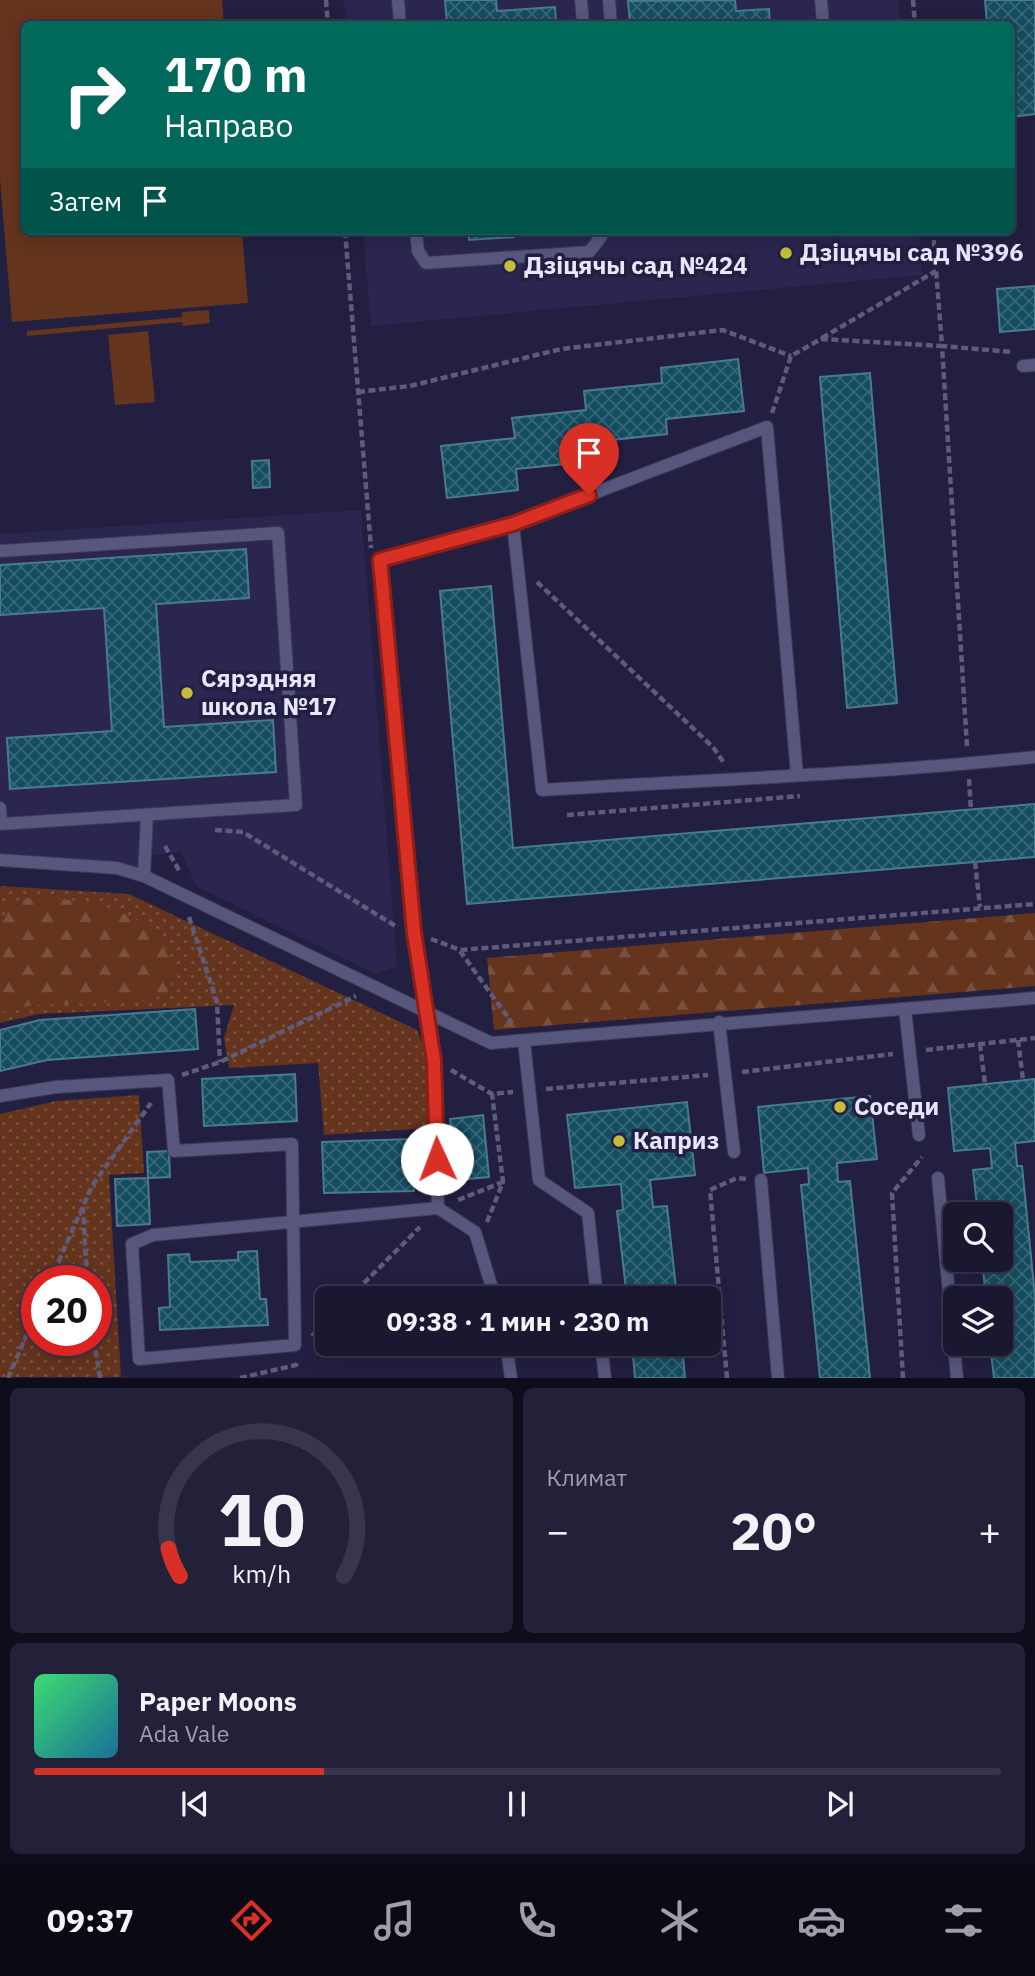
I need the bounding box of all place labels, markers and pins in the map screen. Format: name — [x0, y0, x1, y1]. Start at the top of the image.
place label: Дзіцячы сад №396 — [800, 236, 1024, 268]
marker: Дзіцячы сад №396 — [778, 245, 794, 261]
place label: Дзіцячы сад №424 — [524, 249, 748, 281]
marker: Дзіцячы сад №424 — [502, 258, 518, 274]
pin — [559, 423, 619, 495]
place label: Сярэдняя школа №17 — [201, 662, 337, 722]
marker: Сярэдняя школа №17 — [179, 685, 195, 701]
place label: Соседи — [854, 1090, 939, 1122]
marker: Соседи — [832, 1099, 848, 1115]
place label: Каприз — [633, 1124, 719, 1156]
marker: Каприз — [611, 1133, 627, 1149]

